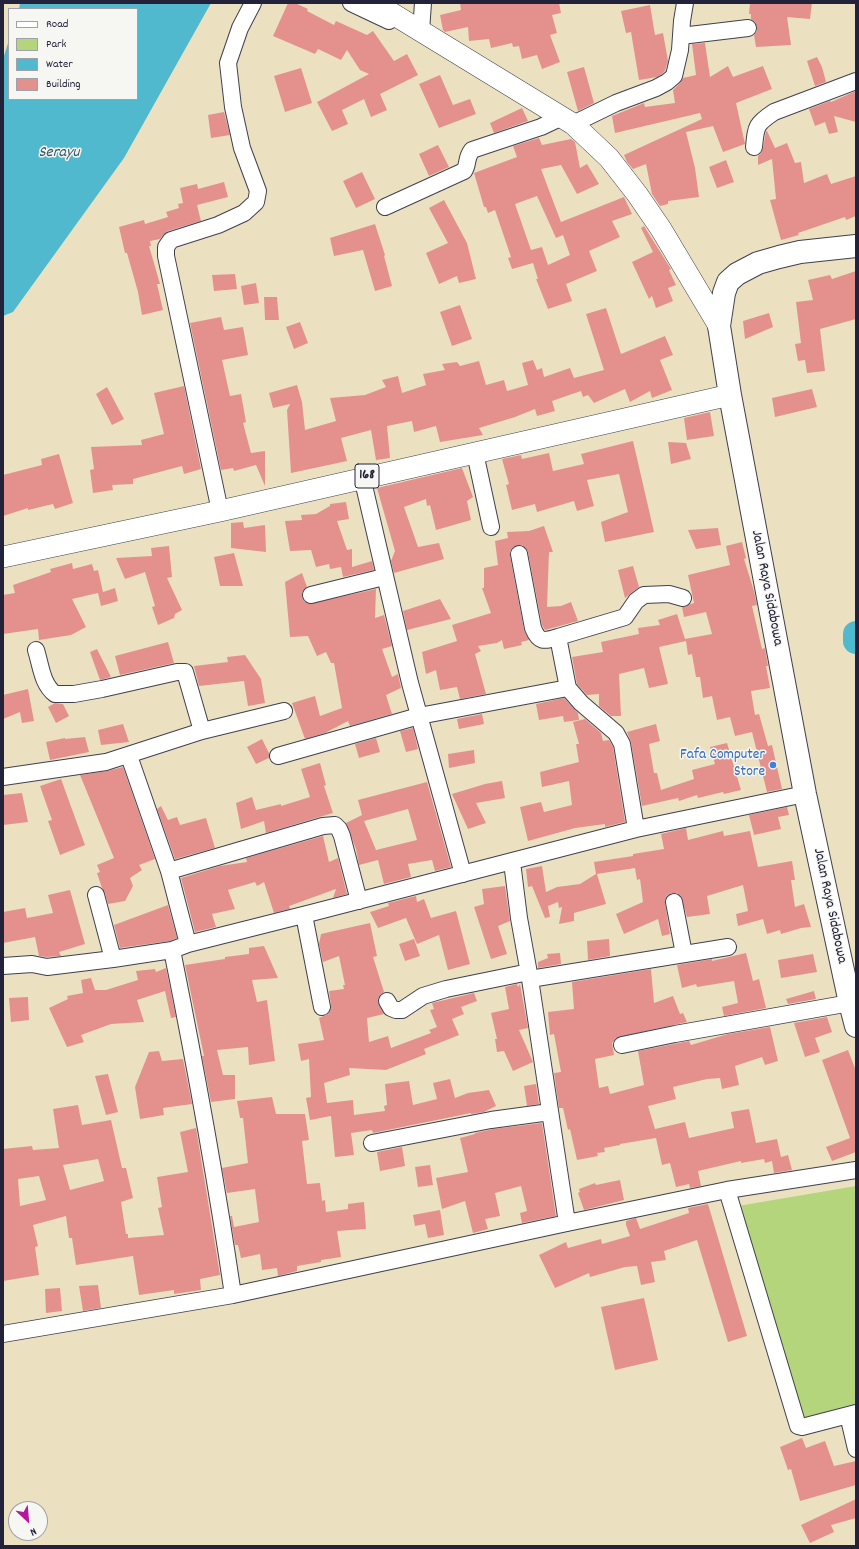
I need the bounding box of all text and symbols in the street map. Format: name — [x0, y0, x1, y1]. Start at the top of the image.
legend — [8, 8, 138, 100]
text: Road — [46, 16, 68, 33]
text: Park — [46, 36, 66, 53]
text: Water — [46, 56, 73, 73]
text: Building — [46, 76, 81, 93]
water label: Serayu — [39, 144, 79, 164]
road number: 168 — [355, 464, 379, 488]
street label: Jalan Raya Sidabowa — [746, 529, 786, 647]
place label: Fafa Computer Store — [680, 747, 765, 782]
marker: Fafa Computer Store — [768, 760, 778, 770]
street label: Jalan Raya Sidabowa — [808, 847, 850, 965]
north arrow — [8, 1501, 48, 1541]
text: N — [27, 1523, 39, 1539]

